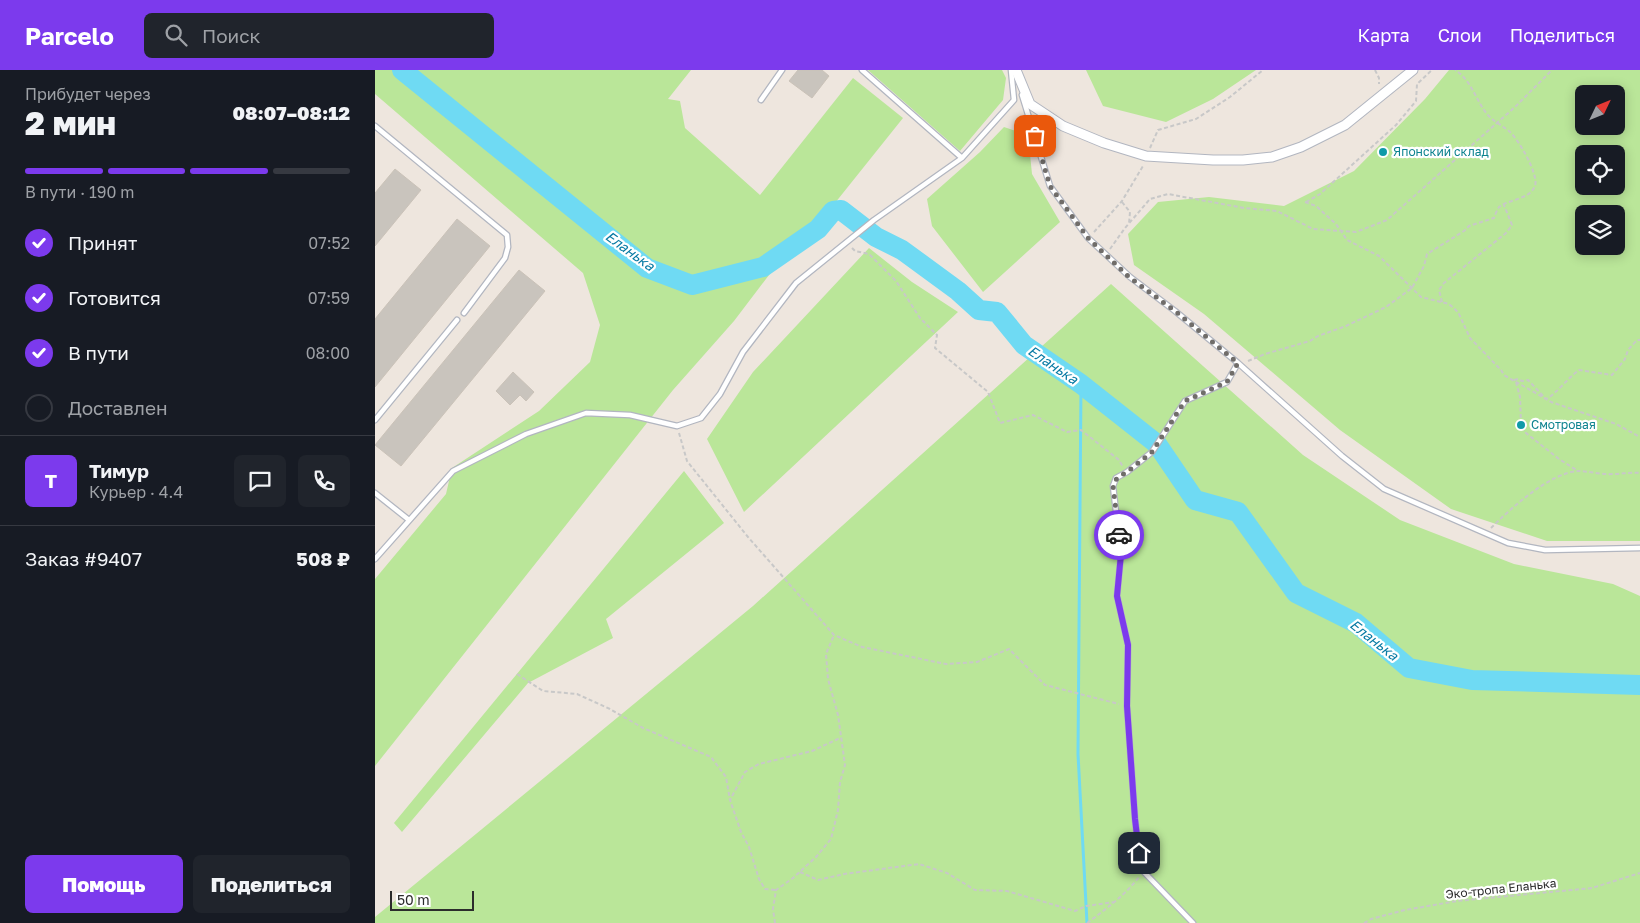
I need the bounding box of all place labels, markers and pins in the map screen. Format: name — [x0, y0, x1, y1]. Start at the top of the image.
pin — [1014, 115, 1056, 157]
place label: Японский склад — [1393, 144, 1489, 159]
marker: Японский склад — [1377, 146, 1389, 158]
place label: Смотровая — [1531, 417, 1596, 432]
marker: Смотровая — [1515, 419, 1527, 431]
pin — [1118, 832, 1160, 874]

